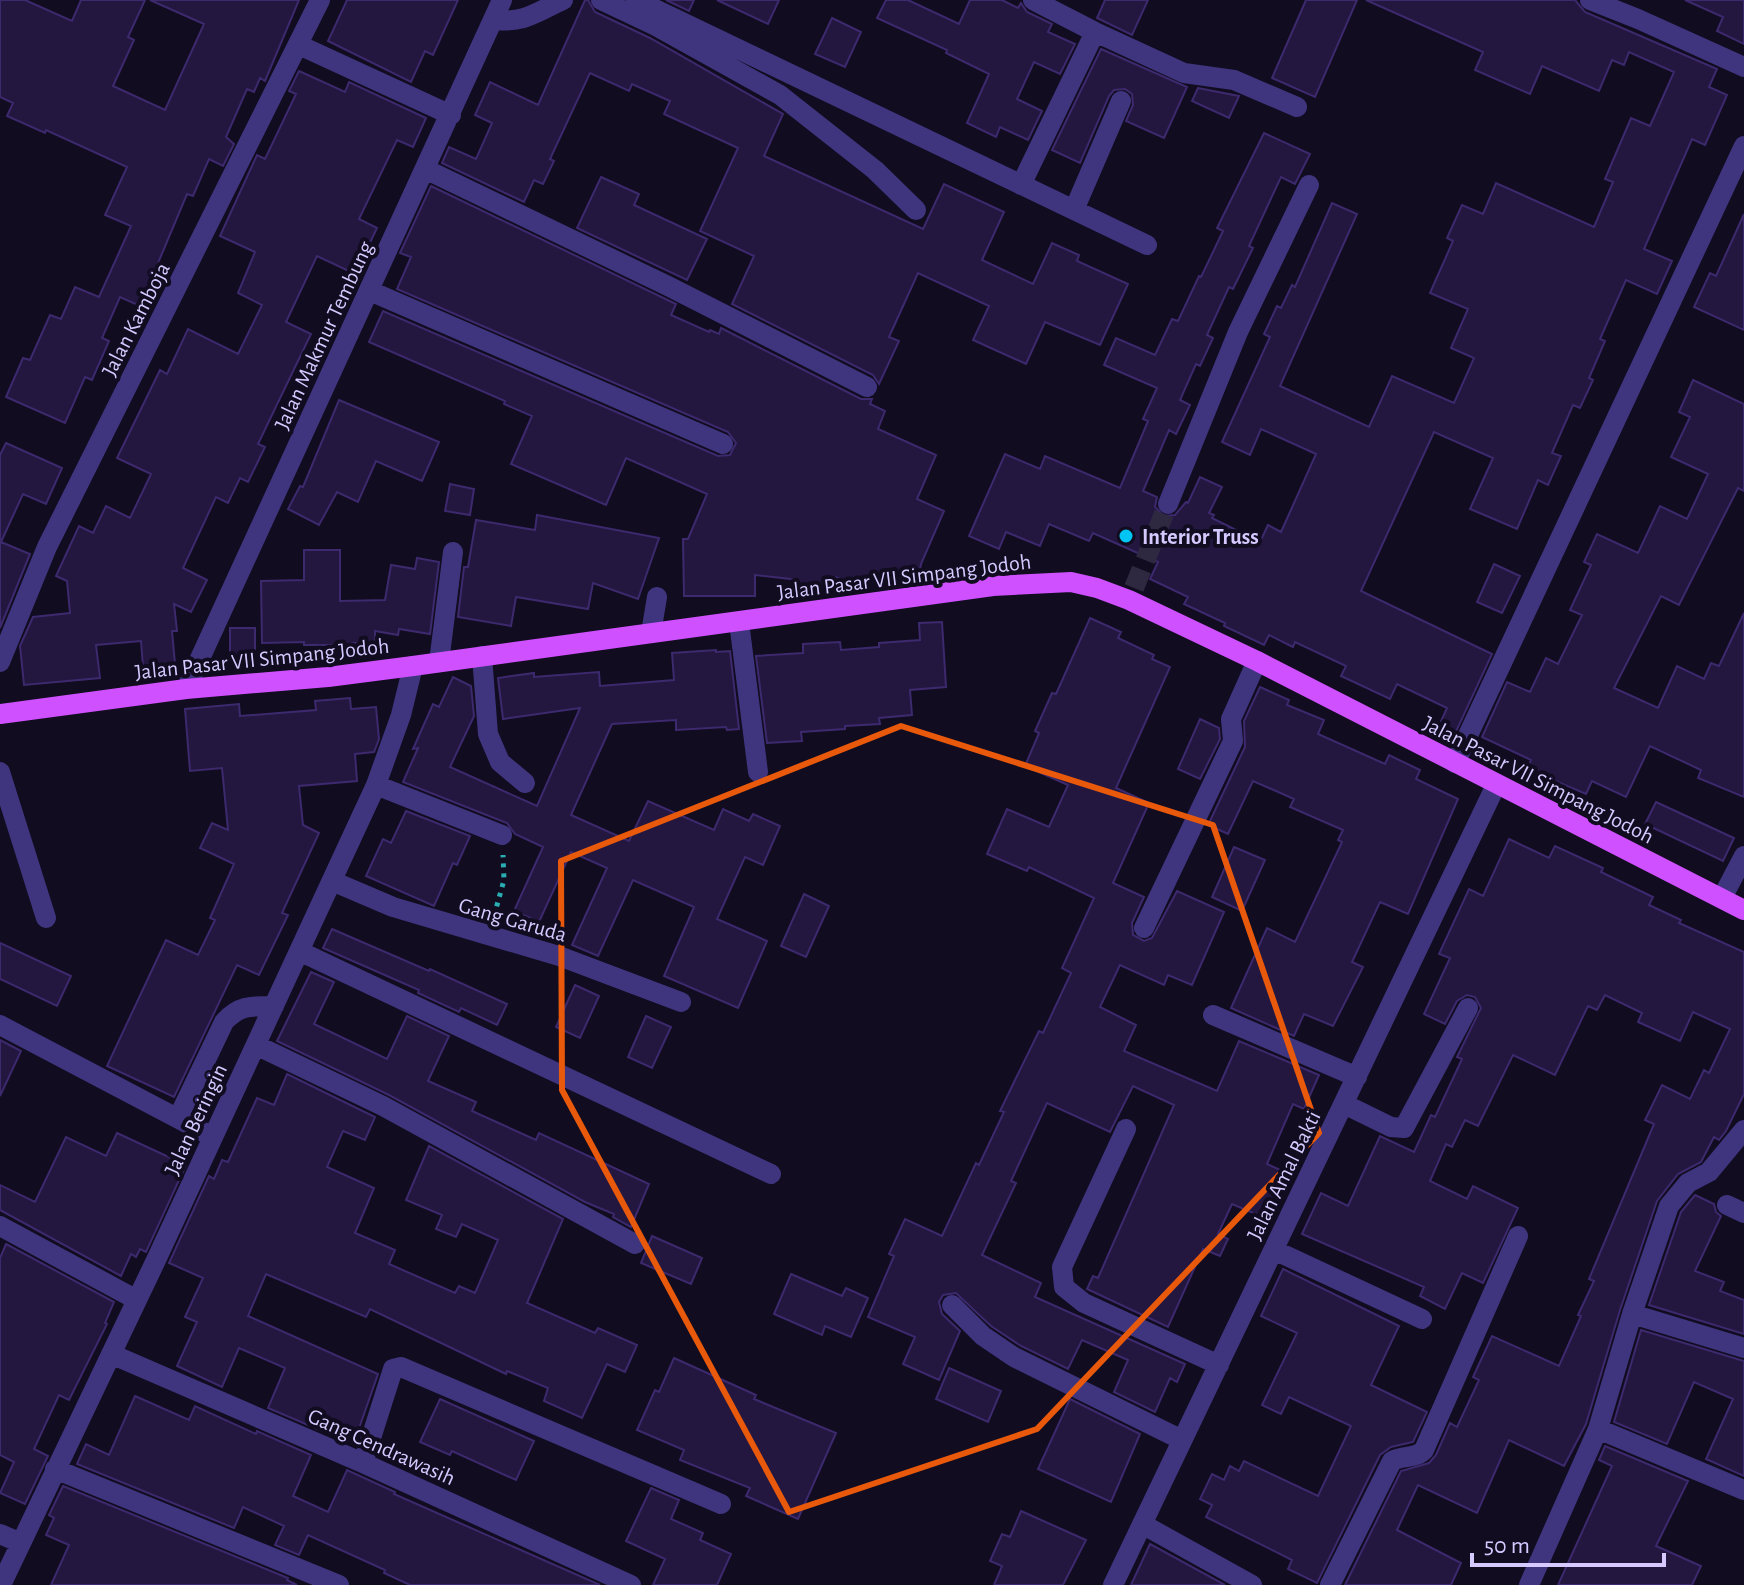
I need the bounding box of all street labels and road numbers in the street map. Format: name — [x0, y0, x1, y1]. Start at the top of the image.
street label: Jalan Makmur Tembung — [271, 238, 377, 433]
street label: Jalan Kamboja — [98, 259, 174, 380]
street label: Jalan Pasar VII Simpang Jodoh — [776, 551, 1032, 603]
street label: Jalan Pasar VII Simpang Jodoh — [134, 635, 390, 683]
street label: Jalan Pasar VII Simpang Jodoh — [1420, 712, 1657, 848]
street label: Gang Garuda — [456, 894, 569, 946]
street label: Jalan Beringin — [161, 1060, 231, 1178]
street label: Jalan Amal Bakti — [1243, 1107, 1325, 1243]
street label: Gang Cendrawasih — [305, 1405, 459, 1489]

